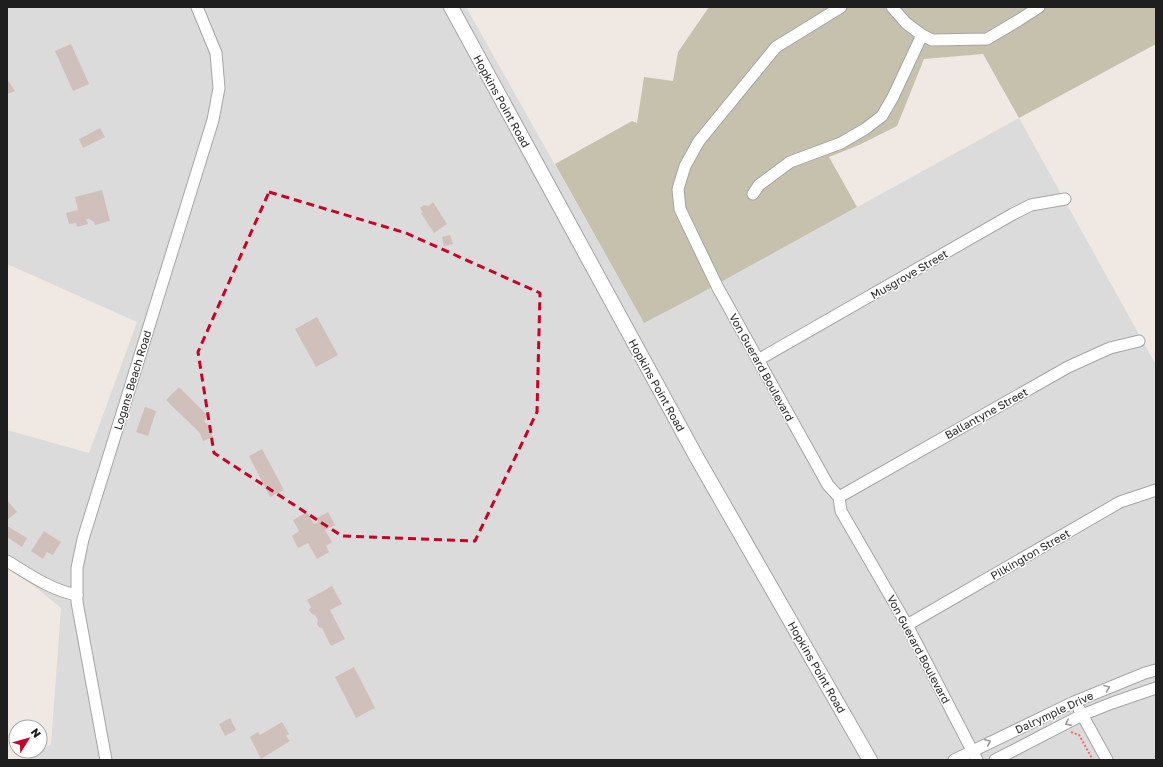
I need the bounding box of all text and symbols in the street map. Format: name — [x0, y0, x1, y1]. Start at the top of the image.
street label: Hopkins Point Road — [471, 53, 533, 149]
street label: Musgrove Street — [868, 247, 950, 301]
street label: Von Guerard Boulevard — [727, 311, 797, 423]
street label: Logans Beach Road — [111, 329, 153, 431]
street label: Hopkins Point Road — [626, 337, 688, 433]
street label: Ballantyne Street — [942, 385, 1030, 441]
street label: Pilkington Street — [988, 526, 1072, 582]
street label: Von Guerard Boulevard — [885, 593, 953, 705]
street label: Hopkins Point Road — [785, 619, 849, 715]
one-way arrow — [1103, 685, 1110, 693]
street label: Dalrymple Drive — [1013, 688, 1095, 736]
one-way arrow — [1064, 718, 1072, 725]
north arrow — [8, 719, 48, 759]
text: N — [29, 725, 44, 740]
one-way arrow — [984, 739, 992, 747]

